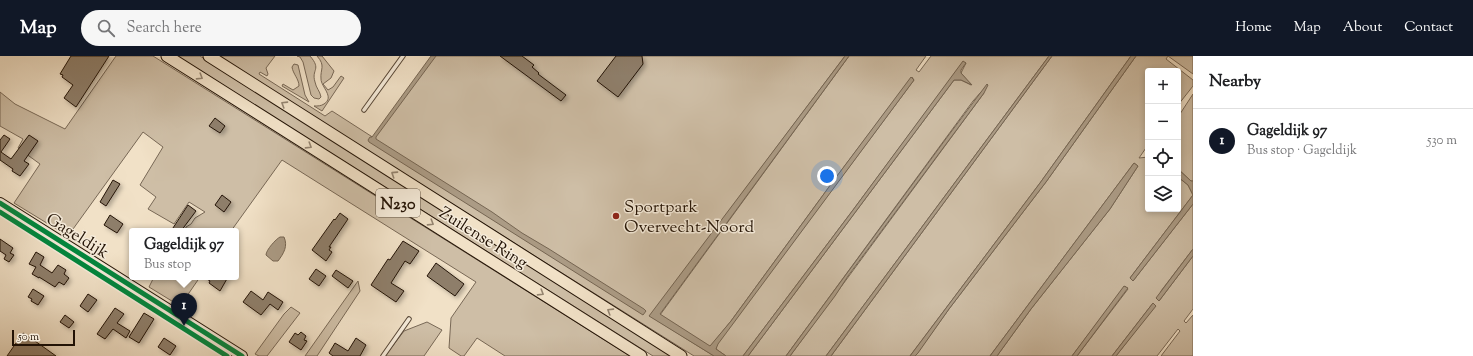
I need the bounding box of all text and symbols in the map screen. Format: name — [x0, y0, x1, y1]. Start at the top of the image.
search box — [81, 10, 361, 46]
text: Map — [20, 15, 57, 42]
icon: search — [95, 17, 117, 39]
text: Search here — [127, 18, 202, 39]
text: Home — [1235, 18, 1272, 38]
text: Map — [1294, 18, 1321, 38]
text: About — [1343, 18, 1382, 38]
text: Contact — [1404, 18, 1453, 38]
map controls — [1145, 68, 1181, 212]
button: + — [1145, 68, 1181, 104]
text: Nearby — [1209, 70, 1261, 94]
one-way arrow — [195, 72, 202, 79]
one-way arrow — [281, 101, 288, 109]
button: − — [1145, 104, 1181, 140]
text: Gageldijk 97 — [1247, 121, 1327, 142]
text: 1 — [1220, 132, 1224, 150]
text: 530 m — [1427, 132, 1457, 150]
button: locate — [1145, 140, 1181, 176]
one-way arrow — [305, 142, 312, 149]
text: Bus stop · Gageldijk — [1247, 142, 1357, 160]
your location — [817, 166, 837, 186]
one-way arrow — [391, 172, 398, 179]
button: layers — [1145, 176, 1181, 212]
road number: N230 — [376, 189, 420, 217]
place label: Sportpark Overvecht-Noord — [624, 196, 755, 240]
street label: Zuilense Ring — [434, 202, 532, 275]
street label: Gageldijk — [41, 208, 113, 266]
marker: Sportpark Overvecht-Noord — [611, 211, 621, 221]
one-way arrow — [427, 219, 434, 226]
popup — [129, 228, 239, 280]
text: Gageldijk 97 — [144, 235, 224, 256]
text: Bus stop — [144, 256, 191, 274]
one-way arrow — [537, 288, 544, 295]
pin: 1 — [171, 293, 197, 326]
one-way arrow — [607, 308, 614, 315]
scale bar — [12, 328, 75, 347]
text: 50 m — [18, 329, 39, 345]

